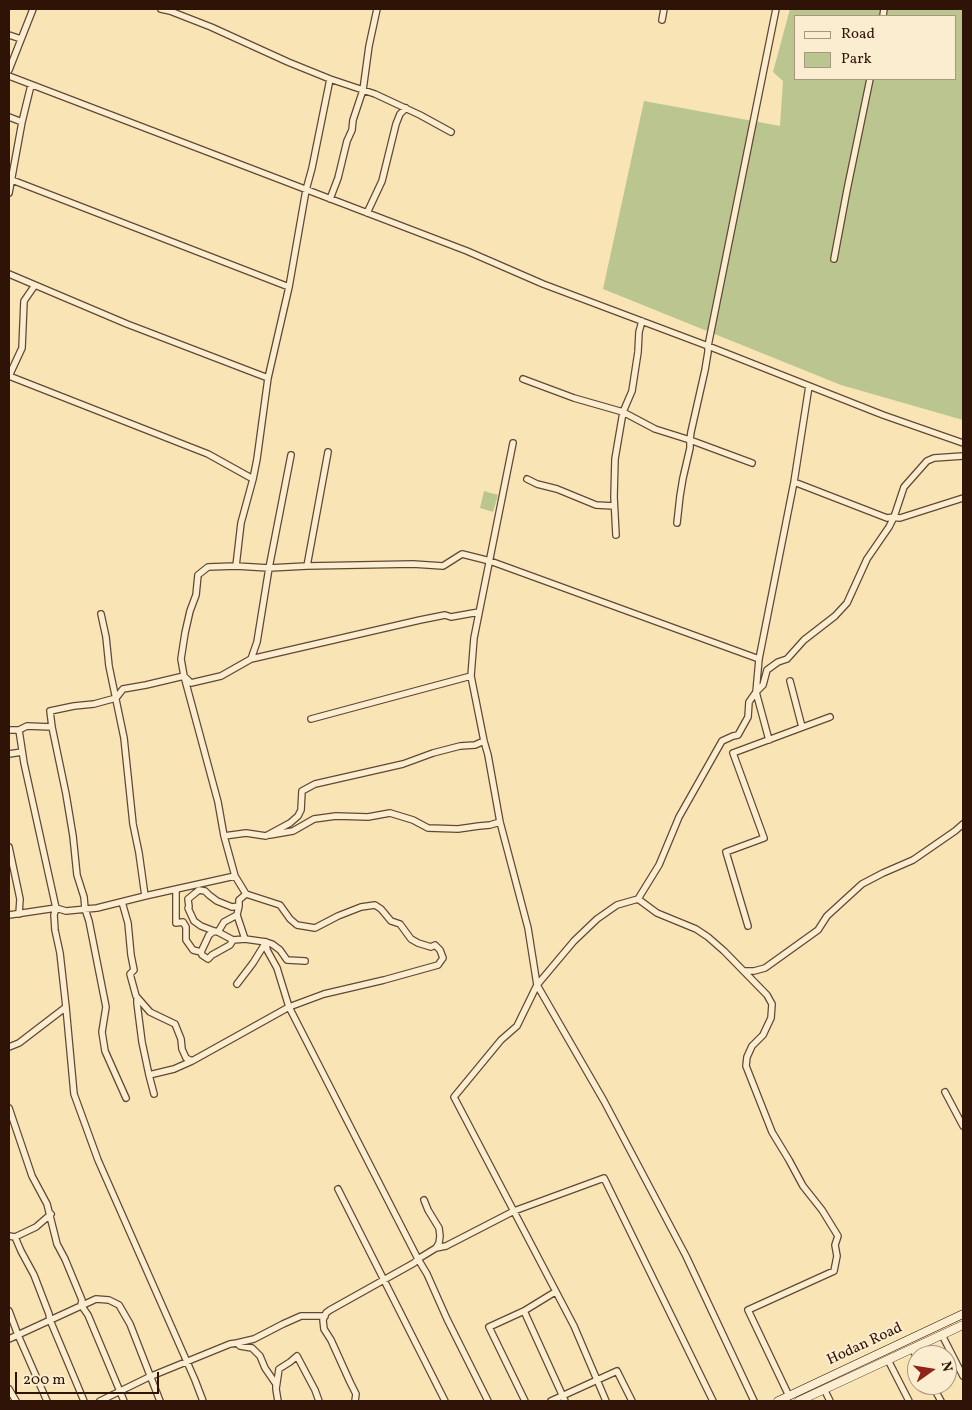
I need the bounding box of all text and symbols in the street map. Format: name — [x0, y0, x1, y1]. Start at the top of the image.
legend — [794, 15, 957, 80]
text: Road — [841, 24, 875, 45]
text: Park — [841, 49, 872, 70]
street label: Hodan Road — [824, 1320, 906, 1370]
north arrow — [907, 1345, 957, 1395]
text: N — [936, 1360, 957, 1374]
scale bar — [18, 1362, 161, 1394]
text: 200 m — [23, 1370, 66, 1391]

